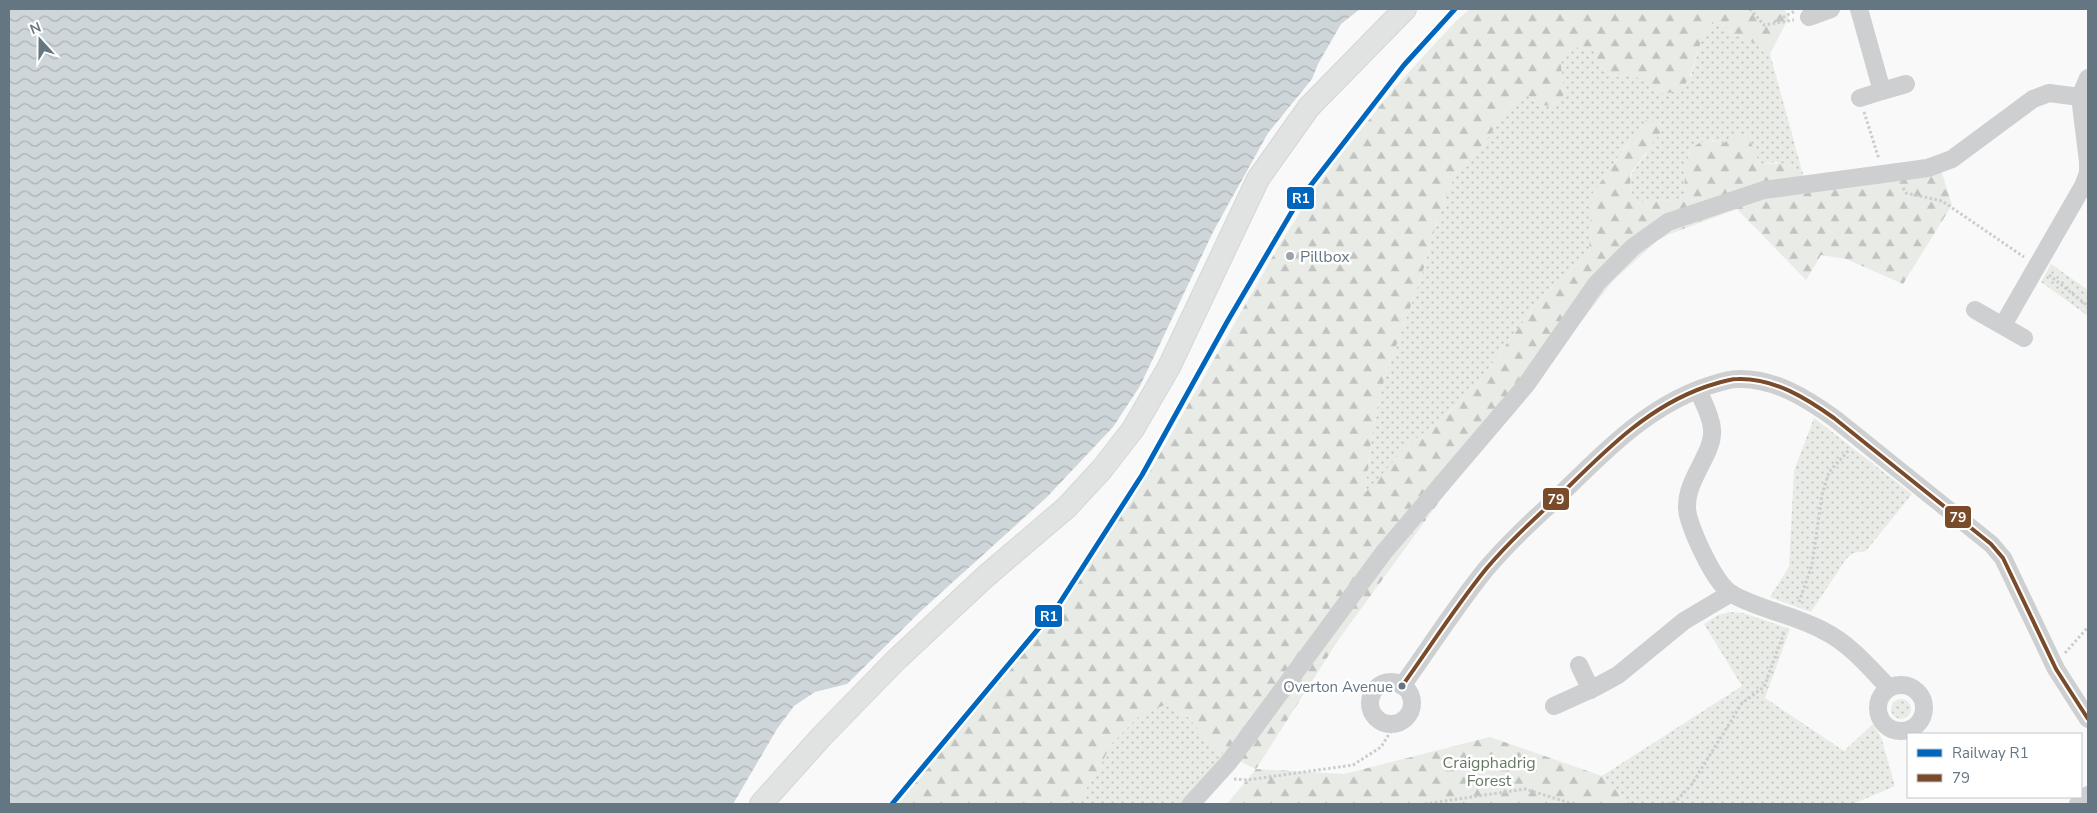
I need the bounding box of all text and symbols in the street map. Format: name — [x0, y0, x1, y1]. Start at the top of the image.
north arrow — [15, 15, 65, 65]
text: N — [27, 18, 44, 39]
line badge: R1 — [1286, 186, 1315, 210]
text: R1 — [1292, 189, 1310, 208]
place label: Pillbox — [1300, 246, 1350, 268]
marker: Pillbox — [1284, 250, 1296, 262]
line badge: 79 — [1542, 487, 1570, 511]
text: 79 — [1548, 490, 1564, 509]
line badge: 79 — [1944, 505, 1972, 529]
text: 79 — [1950, 508, 1966, 527]
line badge: R1 — [1034, 604, 1063, 628]
text: R1 — [1040, 607, 1058, 626]
place label: Overton Avenue — [1283, 677, 1393, 697]
marker: Overton Avenue — [1397, 681, 1407, 691]
legend — [1907, 733, 2082, 798]
text: Railway R1 — [1952, 743, 2029, 763]
park label: Craigphadrig Forest — [1442, 752, 1536, 792]
text: 79 — [1952, 768, 1970, 788]

